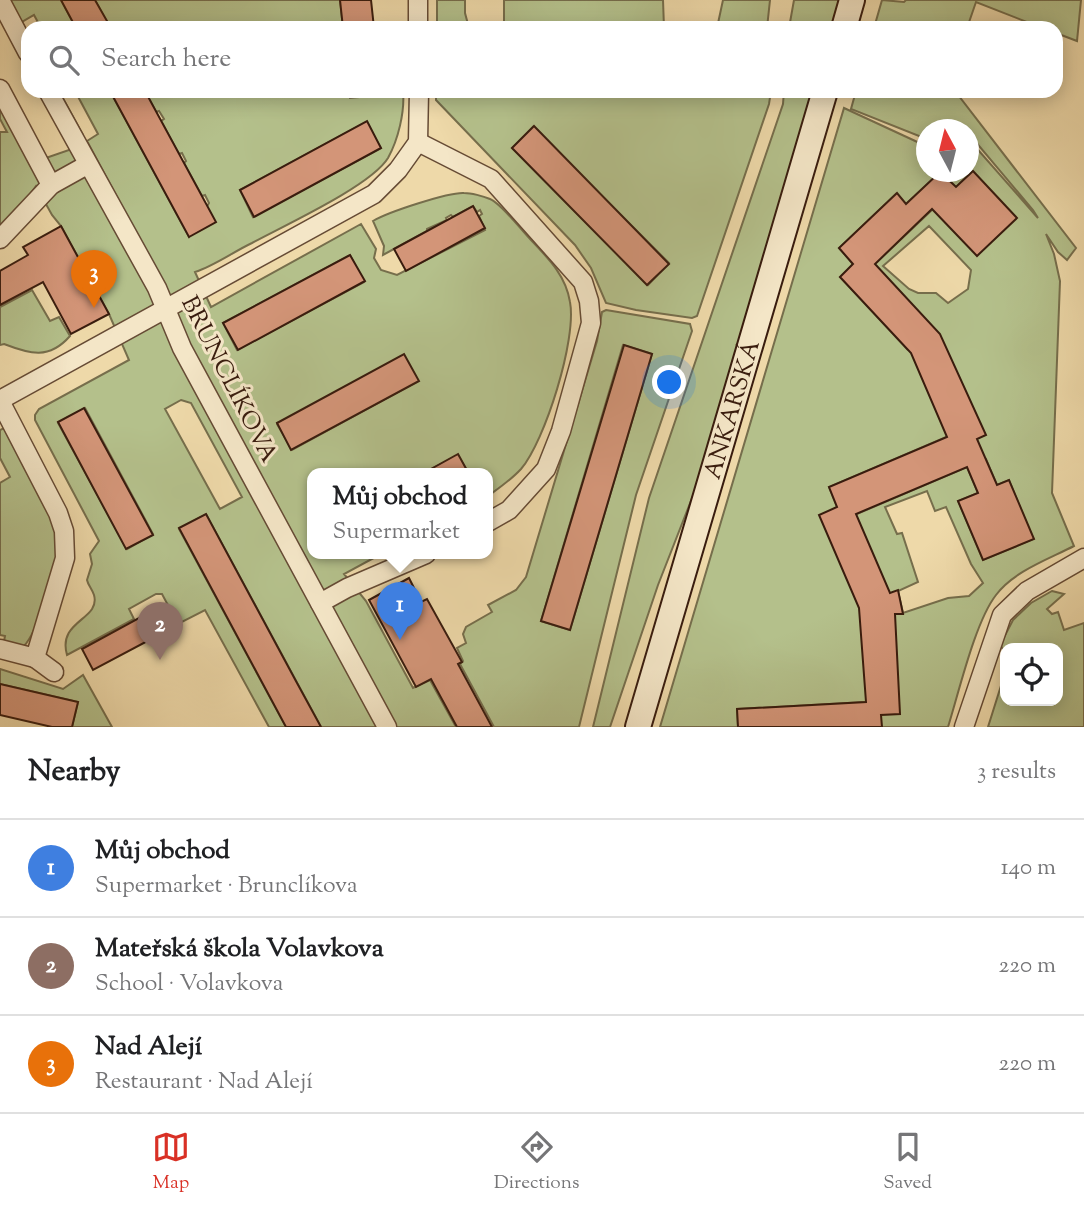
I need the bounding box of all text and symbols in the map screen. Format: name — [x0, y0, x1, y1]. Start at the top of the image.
search box — [21, 21, 1063, 98]
icon: search — [45, 41, 83, 79]
text: Search here — [101, 41, 231, 78]
north arrow — [916, 119, 979, 182]
pin: 3 — [71, 250, 117, 308]
street label: BRUNCLÍKOVA — [172, 291, 285, 470]
street label: ANKARSKÁ — [697, 336, 770, 484]
your location — [652, 365, 686, 399]
popup — [307, 468, 493, 559]
text: Můj obchod — [332, 479, 468, 516]
text: Supermarket — [332, 516, 460, 549]
pin: 1 — [377, 582, 423, 640]
pin: 2 — [137, 602, 183, 660]
map controls — [1000, 643, 1063, 706]
button: locate — [1000, 643, 1063, 706]
text: Nearby — [28, 751, 120, 794]
text: 3 results — [977, 756, 1056, 789]
text: Můj obchod — [95, 833, 230, 870]
text: 1 — [47, 852, 55, 885]
text: 140 m — [1001, 852, 1056, 885]
text: Supermarket · Brunclíkova — [95, 870, 358, 903]
text: Mateřská škola Volavkova — [95, 931, 384, 968]
text: 2 — [46, 950, 56, 983]
text: 220 m — [998, 950, 1056, 983]
text: School · Volavkova — [95, 968, 283, 1001]
text: Nad Alejí — [95, 1029, 202, 1066]
text: 3 — [46, 1048, 56, 1081]
text: 220 m — [998, 1048, 1056, 1081]
text: Restaurant · Nad Alejí — [95, 1066, 313, 1099]
tab: Map — [152, 1128, 190, 1197]
tab: Directions — [494, 1128, 579, 1197]
tab: Saved — [883, 1128, 932, 1197]

